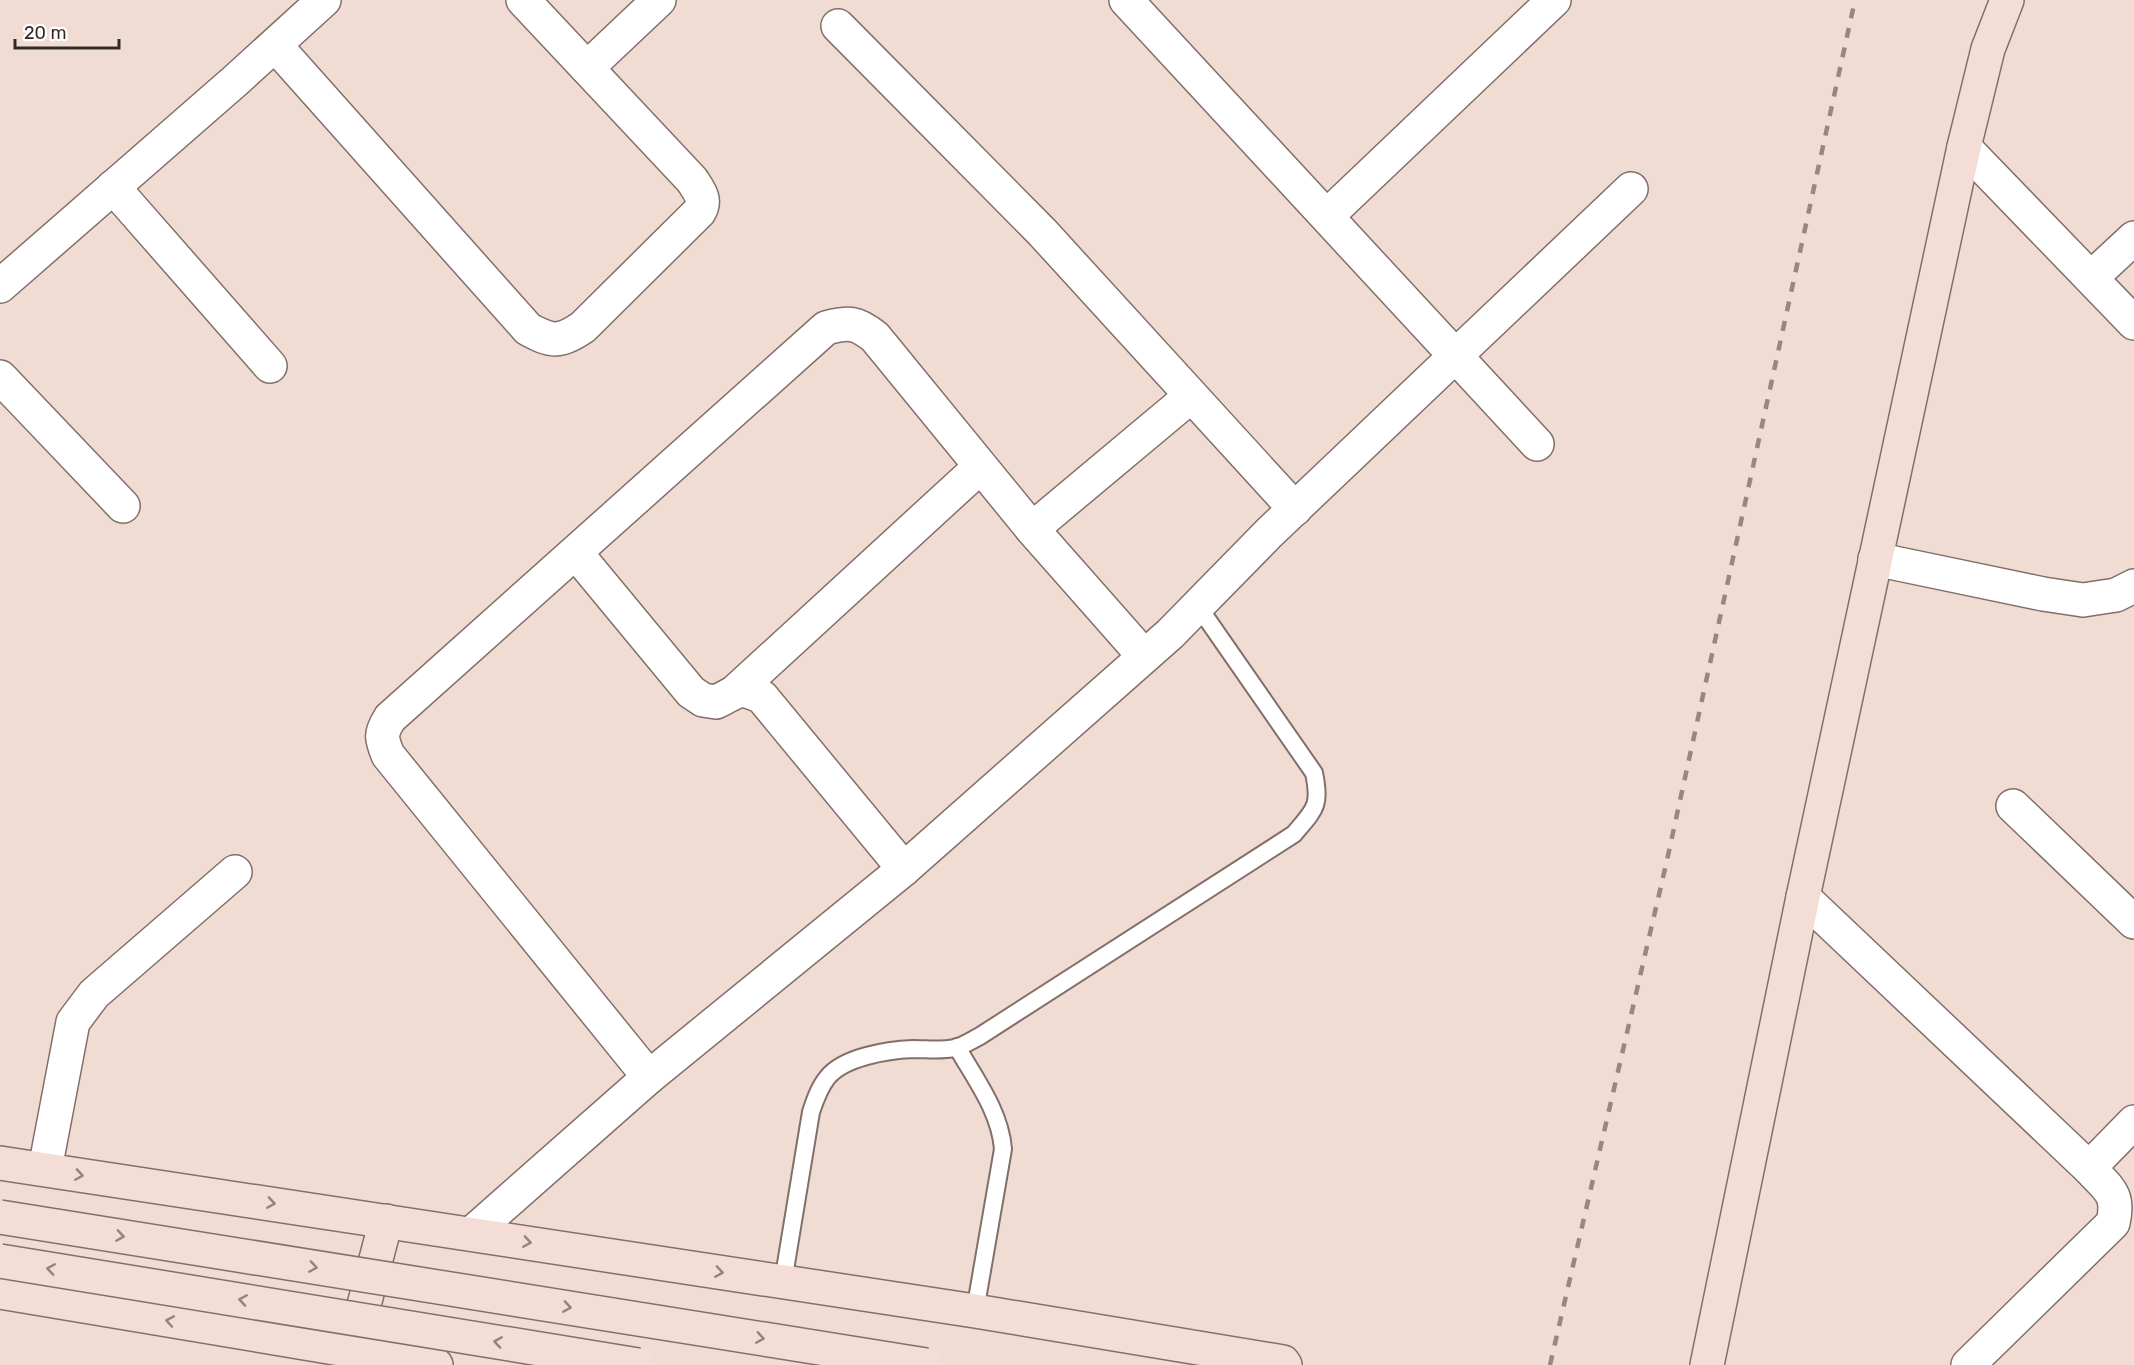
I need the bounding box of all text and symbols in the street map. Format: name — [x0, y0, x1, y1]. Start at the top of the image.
scale bar — [15, 12, 118, 50]
text: 20 m — [24, 22, 66, 44]
one-way arrow — [74, 1168, 83, 1180]
one-way arrow — [267, 1197, 276, 1209]
one-way arrow — [115, 1229, 125, 1242]
one-way arrow — [522, 1236, 531, 1248]
one-way arrow — [308, 1260, 317, 1272]
one-way arrow — [46, 1263, 56, 1276]
one-way arrow — [714, 1265, 724, 1278]
one-way arrow — [239, 1295, 248, 1307]
one-way arrow — [563, 1301, 572, 1313]
one-way arrow — [166, 1315, 176, 1328]
one-way arrow — [755, 1332, 764, 1344]
one-way arrow — [493, 1336, 503, 1349]

